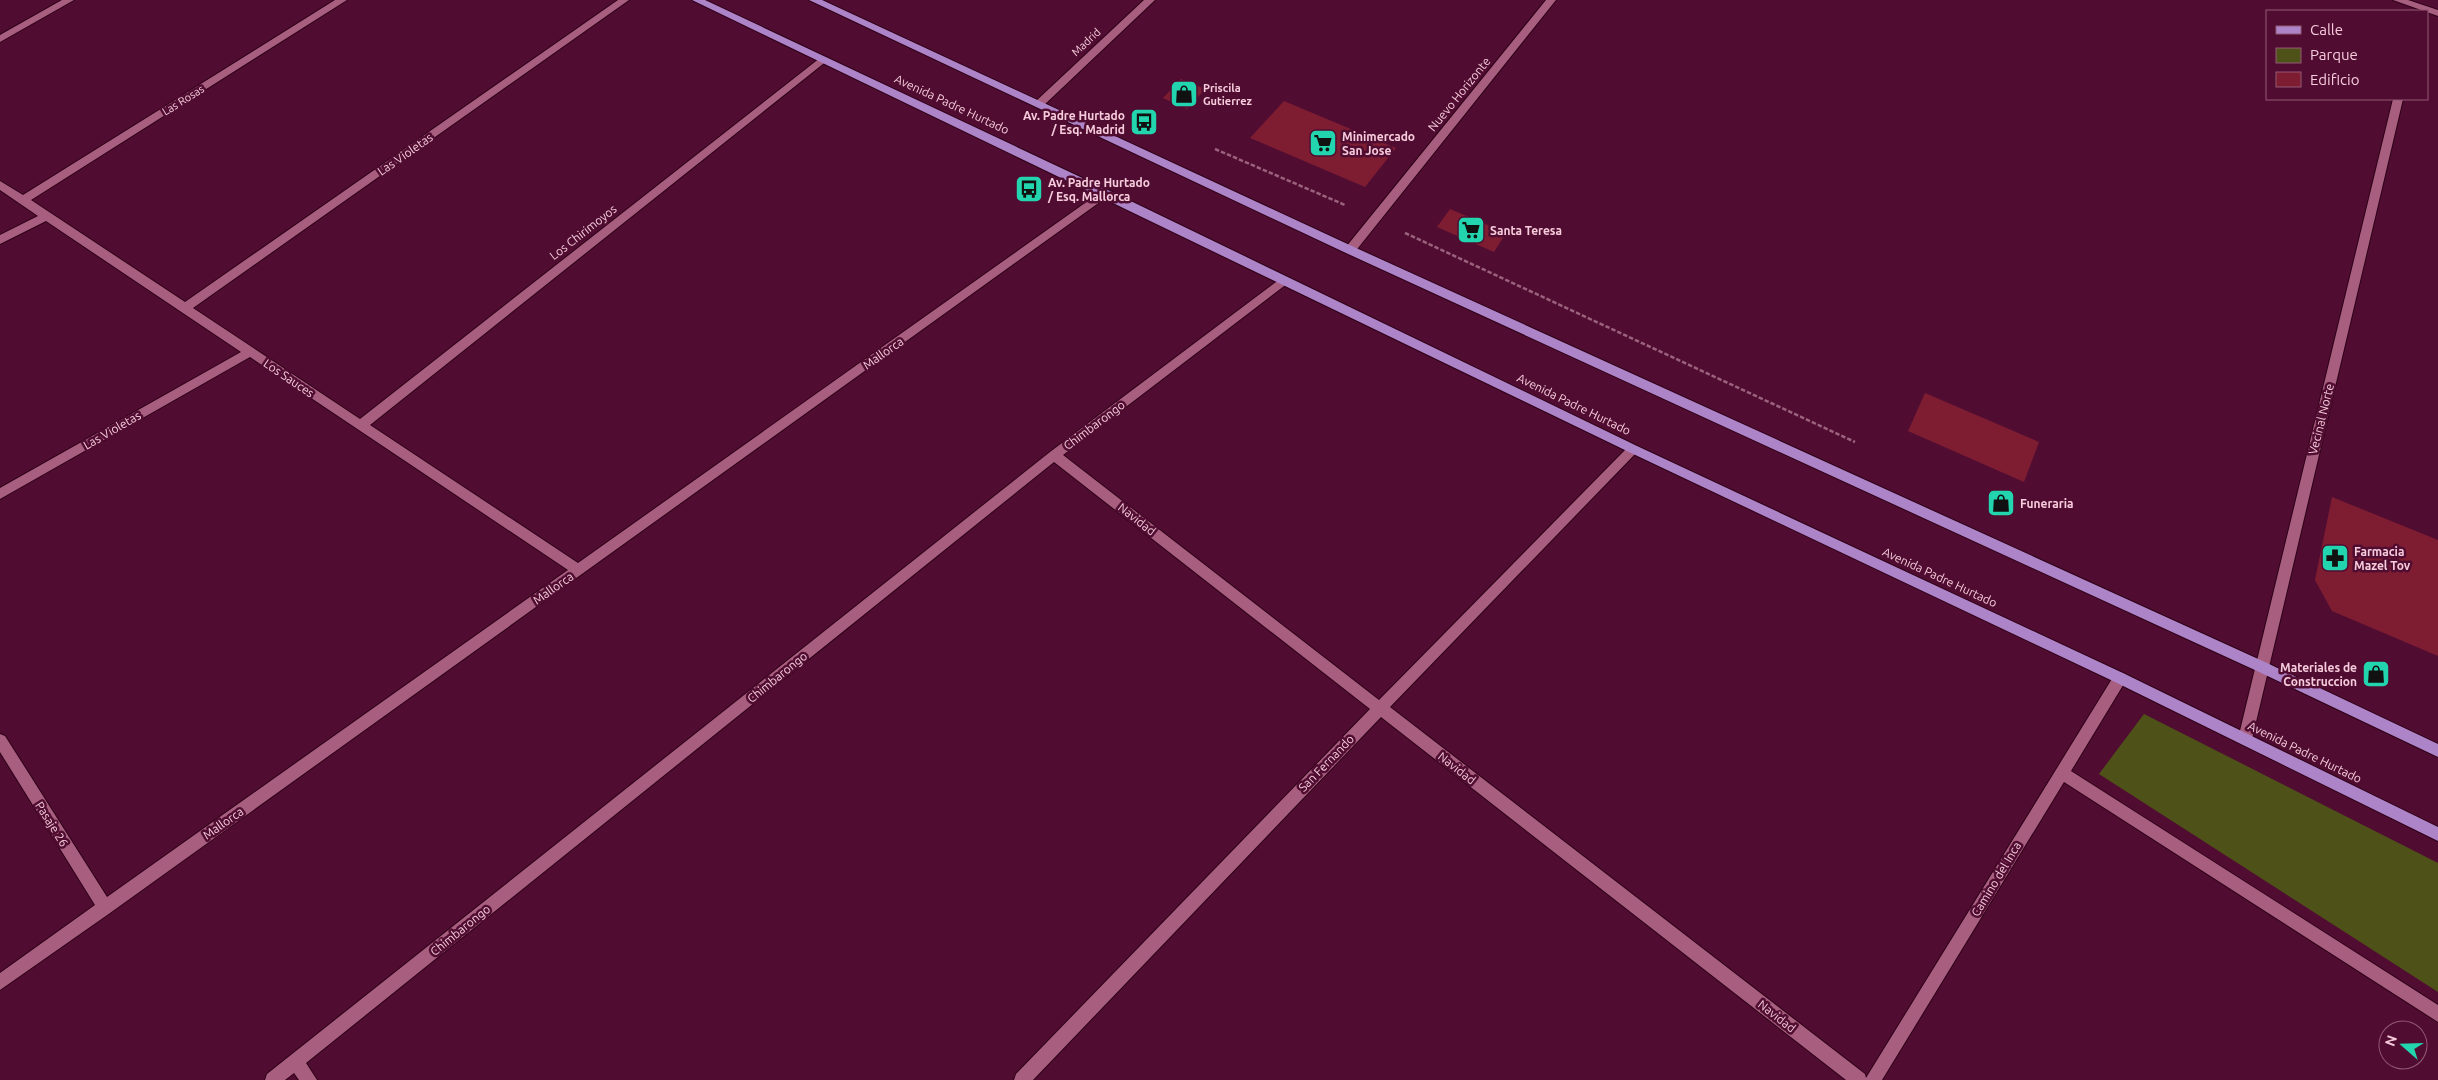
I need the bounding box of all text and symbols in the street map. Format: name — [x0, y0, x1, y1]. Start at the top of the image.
legend — [2266, 10, 2428, 100]
text: Calle — [2310, 21, 2343, 38]
street label: Madrid — [1069, 26, 1103, 58]
text: Parque — [2310, 46, 2358, 63]
street label: Nuevo Horizonte — [1425, 55, 1493, 133]
text: Edificio — [2310, 71, 2359, 88]
street label: Avenida Padre Hurtado — [893, 72, 1011, 136]
shop icon: Priscila Gutierrez — [1169, 79, 1199, 109]
street label: Las Rosas — [160, 82, 206, 118]
place label: Priscila Gutierrez — [1203, 82, 1252, 107]
bus stop icon: Av. Padre Hurtado / Esq. Madrid — [1129, 107, 1159, 137]
place label: Av. Padre Hurtado / Esq. Madrid — [1023, 109, 1125, 136]
supermarket icon: Minimercado San Jose — [1308, 128, 1338, 158]
street label: Las Violetas — [375, 130, 435, 178]
place label: Minimercado San Jose — [1342, 130, 1415, 157]
bus stop icon: Av. Padre Hurtado / Esq. Mallorca — [1014, 174, 1044, 204]
place label: Av. Padre Hurtado / Esq. Mallorca — [1047, 176, 1150, 203]
street label: Los Chirimoyos — [547, 202, 619, 262]
supermarket icon: Santa Teresa — [1456, 215, 1486, 245]
place label: Santa Teresa — [1490, 224, 1562, 237]
street label: Mallorca — [860, 334, 906, 372]
street label: Los Sauces — [261, 356, 317, 400]
street label: Avenida Padre Hurtado — [1515, 371, 1633, 437]
street label: Vecinal Norte — [2306, 382, 2336, 456]
street label: Chimbarongo — [1061, 398, 1127, 452]
street label: Las Violetas — [81, 408, 143, 452]
shop icon: Funeraria — [1986, 488, 2016, 518]
place label: Funeraria — [2020, 497, 2074, 510]
street label: Navidad — [1116, 500, 1158, 538]
pharmacy icon: Farmacia Mazel Tov — [2320, 543, 2350, 573]
street label: Avenida Padre Hurtado — [1881, 545, 1999, 609]
place label: Farmacia Mazel Tov — [2354, 545, 2411, 572]
street label: Mallorca — [530, 569, 576, 607]
street label: Chimbarongo — [745, 649, 809, 705]
shop icon: Materiales de Construccion — [2361, 659, 2391, 689]
place label: Materiales de Construccion — [2280, 661, 2357, 688]
street label: Avenida Padre Hurtado — [2246, 719, 2364, 785]
street label: San Fernando — [1296, 732, 1356, 794]
street label: Navidad — [1436, 749, 1478, 787]
street label: Pasaje 26 — [33, 799, 71, 849]
street label: Mallorca — [200, 804, 246, 842]
street label: Camino del Inca — [1969, 839, 2023, 919]
street label: Chimbarongo — [428, 902, 492, 958]
street label: Navidad — [1756, 997, 1798, 1035]
north arrow — [2378, 1020, 2428, 1070]
text: N — [2381, 1033, 2400, 1048]

